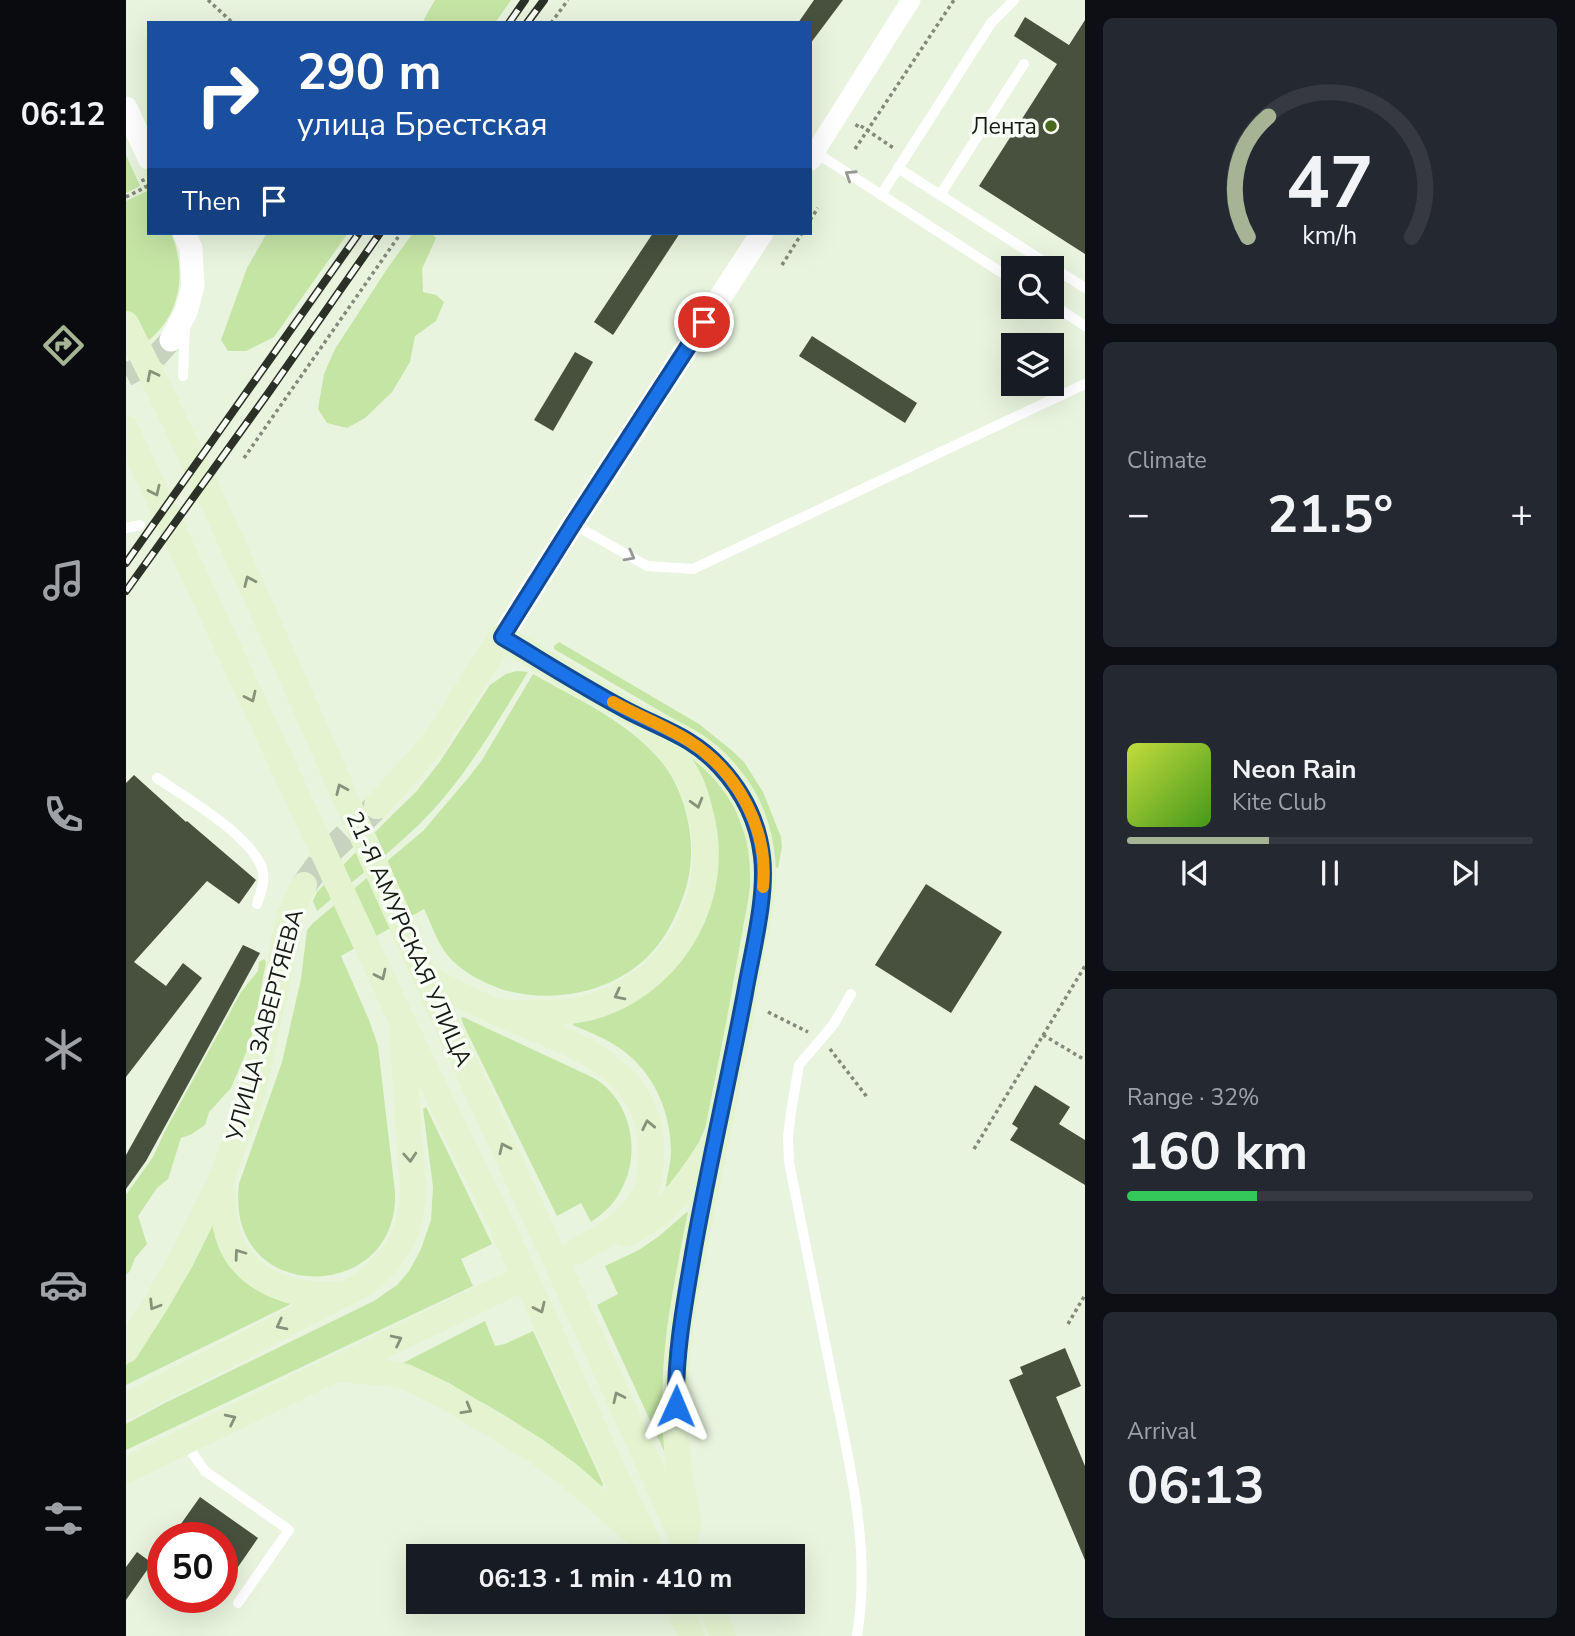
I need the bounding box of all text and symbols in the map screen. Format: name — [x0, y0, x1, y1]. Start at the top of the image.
text: 290 m — [297, 39, 441, 106]
icon: right — [182, 49, 273, 140]
text: 06:12 — [21, 93, 105, 136]
text: улица Брестская — [297, 103, 548, 146]
place label: Лента — [971, 111, 1037, 142]
marker: Лента — [1043, 118, 1059, 134]
text: 47 — [1286, 133, 1374, 233]
one-way arrow — [844, 170, 857, 183]
icon: arrive — [255, 182, 293, 220]
text: Then — [182, 184, 241, 219]
text: km/h — [1302, 219, 1358, 253]
map controls — [1001, 256, 1064, 396]
button: search — [1001, 256, 1064, 319]
pin — [674, 292, 734, 352]
icon: arrive — [685, 303, 723, 341]
icon: directions — [39, 321, 88, 370]
button: layers — [1001, 333, 1064, 396]
one-way arrow — [147, 370, 161, 382]
text: Climate — [1127, 445, 1207, 476]
text: 21.5° — [1267, 479, 1393, 550]
one-way arrow — [147, 484, 161, 496]
text: − — [1127, 489, 1150, 540]
text: + — [1510, 489, 1533, 540]
one-way arrow — [623, 548, 635, 561]
icon: music — [39, 556, 88, 605]
one-way arrow — [243, 576, 257, 588]
one-way arrow — [242, 690, 256, 702]
text: Neon Rain — [1232, 752, 1357, 787]
one-way arrow — [335, 784, 349, 796]
text: Kite Club — [1232, 787, 1326, 818]
icon: phone — [39, 790, 88, 839]
one-way arrow — [689, 796, 704, 808]
street label: 21-Я АМУРСКАЯ УЛИЦА — [339, 807, 479, 1072]
icon: previous — [1176, 854, 1214, 892]
icon: pause — [1311, 854, 1349, 892]
icon: next — [1446, 854, 1484, 892]
street label: УЛИЦА ЗАВЕРТЯЕВА — [219, 905, 311, 1145]
one-way arrow — [373, 968, 387, 980]
one-way arrow — [614, 987, 626, 1001]
icon: climate — [39, 1025, 88, 1074]
text: Range · 32% — [1127, 1082, 1259, 1113]
text: 160 km — [1127, 1116, 1308, 1187]
one-way arrow — [641, 1119, 656, 1131]
one-way arrow — [498, 1143, 512, 1155]
one-way arrow — [402, 1152, 417, 1163]
one-way arrow — [235, 1249, 247, 1262]
icon: car — [39, 1260, 88, 1309]
one-way arrow — [150, 1298, 163, 1311]
one-way arrow — [532, 1301, 546, 1313]
one-way arrow — [276, 1317, 288, 1330]
one-way arrow — [390, 1334, 402, 1348]
position arrow — [639, 1369, 713, 1443]
one-way arrow — [612, 1392, 626, 1404]
one-way arrow — [459, 1401, 472, 1414]
one-way arrow — [224, 1413, 236, 1427]
text: Arrival — [1127, 1416, 1196, 1447]
text: 06:13 — [1127, 1450, 1265, 1521]
icon: filters — [39, 1494, 88, 1543]
speed limit sign: 50 — [147, 1522, 238, 1613]
text: 06:13 · 1 min · 410 m — [479, 1561, 732, 1596]

